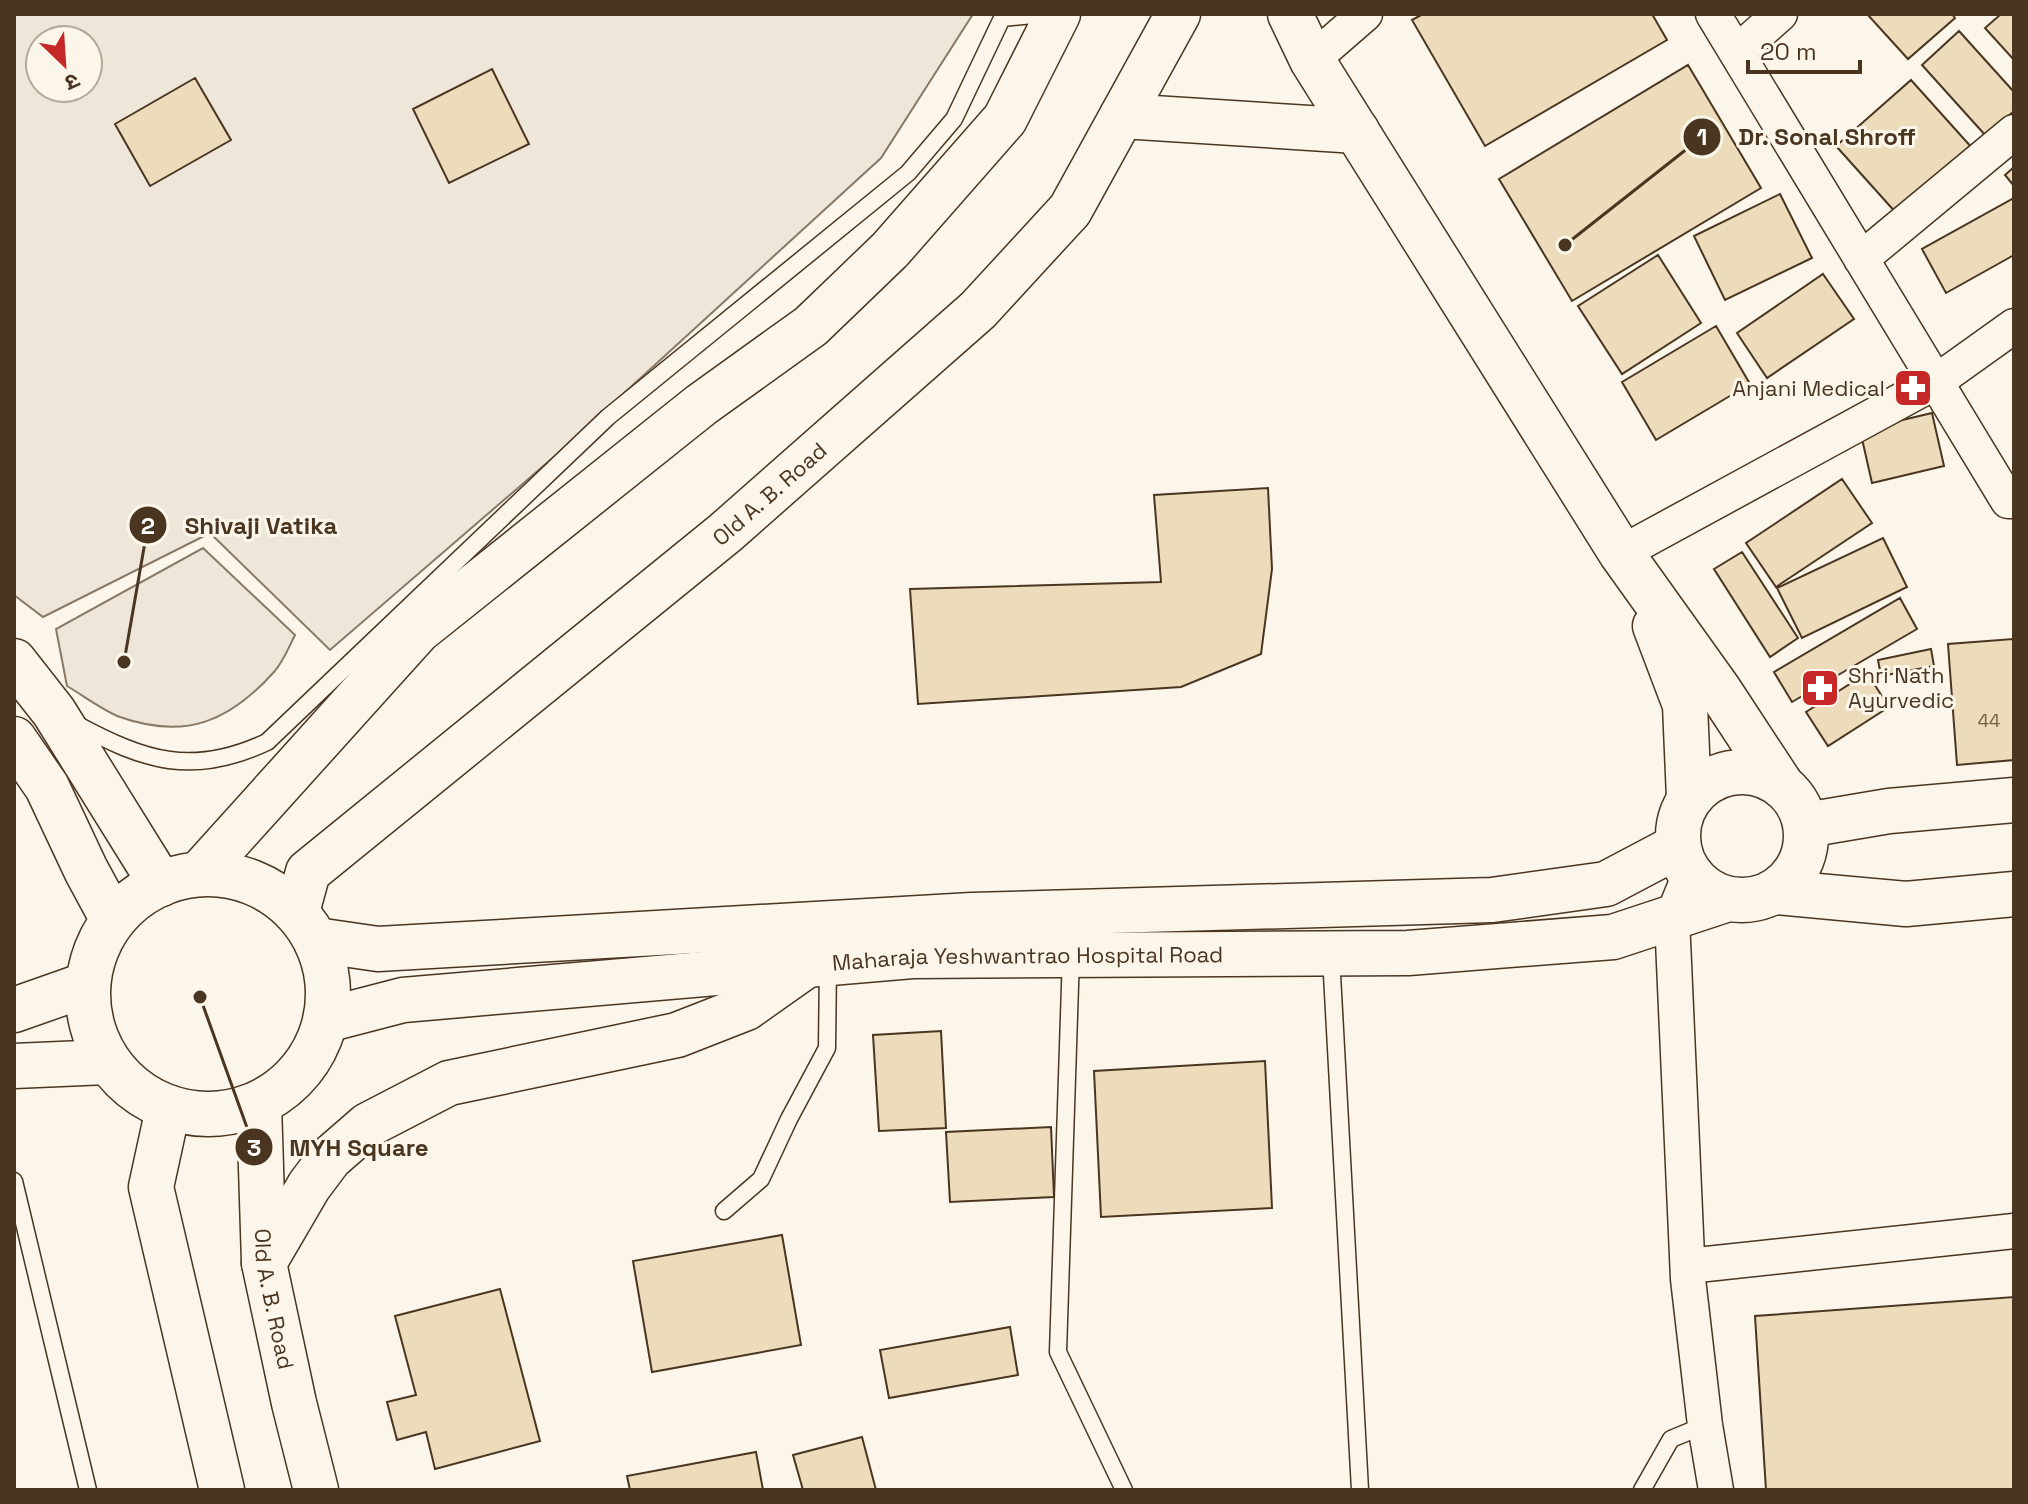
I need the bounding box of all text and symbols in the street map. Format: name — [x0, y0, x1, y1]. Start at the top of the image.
north arrow — [24, 24, 104, 104]
scale bar — [1748, 24, 1860, 74]
text: 20 m — [1760, 36, 1817, 67]
text: उ — [60, 67, 84, 98]
callout: Dr. Sonal Shroff — [1682, 113, 1933, 161]
text: 1 — [1697, 121, 1707, 152]
text: Dr. Sonal Shroff — [1738, 121, 1916, 152]
pharmacy icon: Anjani Medical — [1892, 367, 1934, 409]
place label: Anjani Medical — [1732, 374, 1885, 402]
street label: Old A. B. Road — [707, 436, 832, 552]
callout: Shivaji Vatika — [128, 501, 353, 549]
text: 2 — [141, 510, 155, 541]
text: Shivaji Vatika — [185, 510, 337, 541]
place label: Shri Nath Ayurvedic — [1848, 661, 1954, 714]
pharmacy icon: Shri Nath Ayurvedic — [1799, 667, 1841, 709]
house number: 44 — [1978, 709, 2000, 732]
street label: Maharaja Yeshwantrao Hospital Road — [831, 940, 1223, 977]
callout: MYH Square — [234, 1123, 445, 1171]
text: 3 — [247, 1132, 261, 1163]
text: MYH Square — [289, 1132, 429, 1163]
street label: Old A. B. Road — [249, 1228, 300, 1372]

